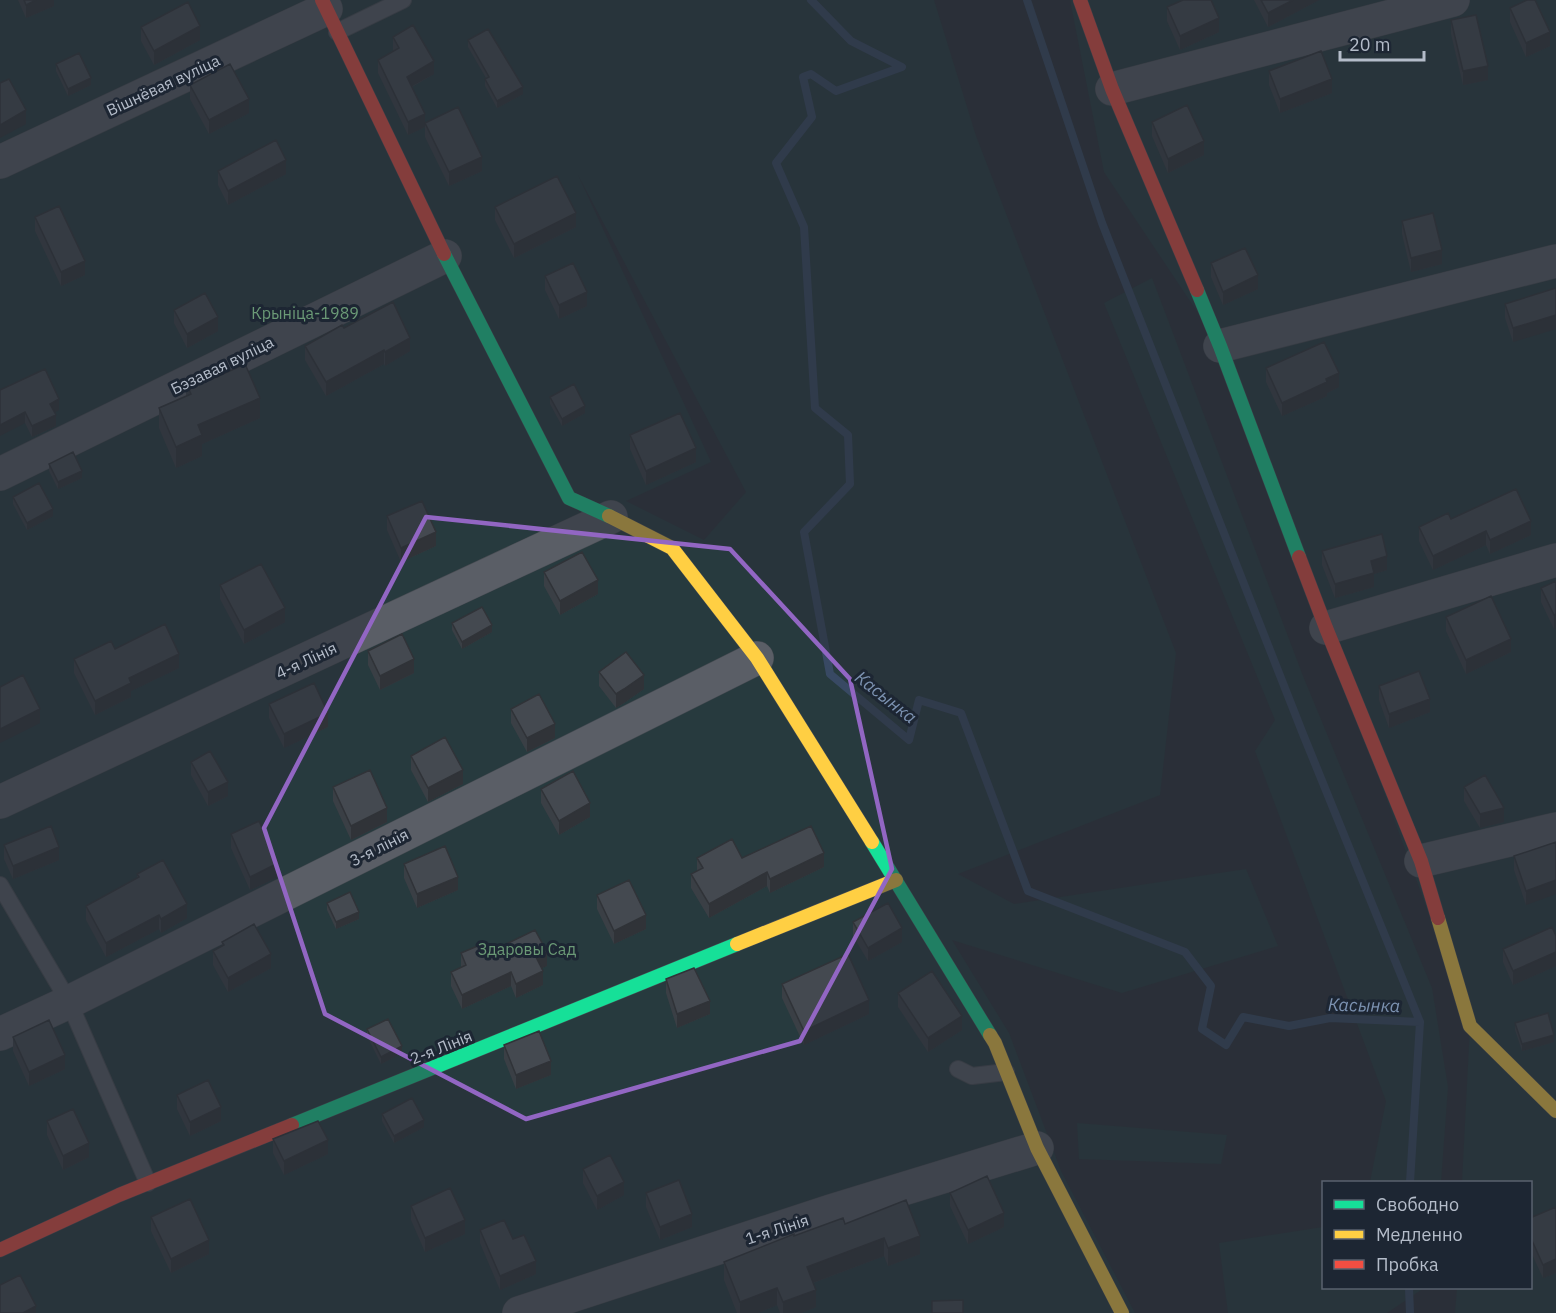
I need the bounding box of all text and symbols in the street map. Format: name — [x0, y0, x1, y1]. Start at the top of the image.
scale bar — [1340, 24, 1424, 62]
text: 20 m — [1349, 33, 1391, 56]
street label: Вішнёвая вуліца — [103, 50, 223, 120]
park label: Крыніца-1989 — [251, 303, 359, 323]
street label: Бэзавая вуліца — [167, 331, 277, 399]
street label: 4-я Лінія — [272, 637, 340, 683]
water label: Касынка — [850, 666, 922, 728]
street label: 3-я лінія — [346, 824, 412, 870]
park label: Здаровы Сад — [478, 939, 577, 959]
water label: Касынка — [1328, 993, 1400, 1017]
street label: 2-я Лінія — [407, 1026, 475, 1068]
legend — [1322, 1181, 1532, 1289]
text: Свободно — [1376, 1193, 1459, 1216]
street label: 1-я Лінія — [743, 1209, 811, 1249]
text: Медленно — [1376, 1223, 1463, 1246]
text: Пробка — [1376, 1253, 1439, 1276]

